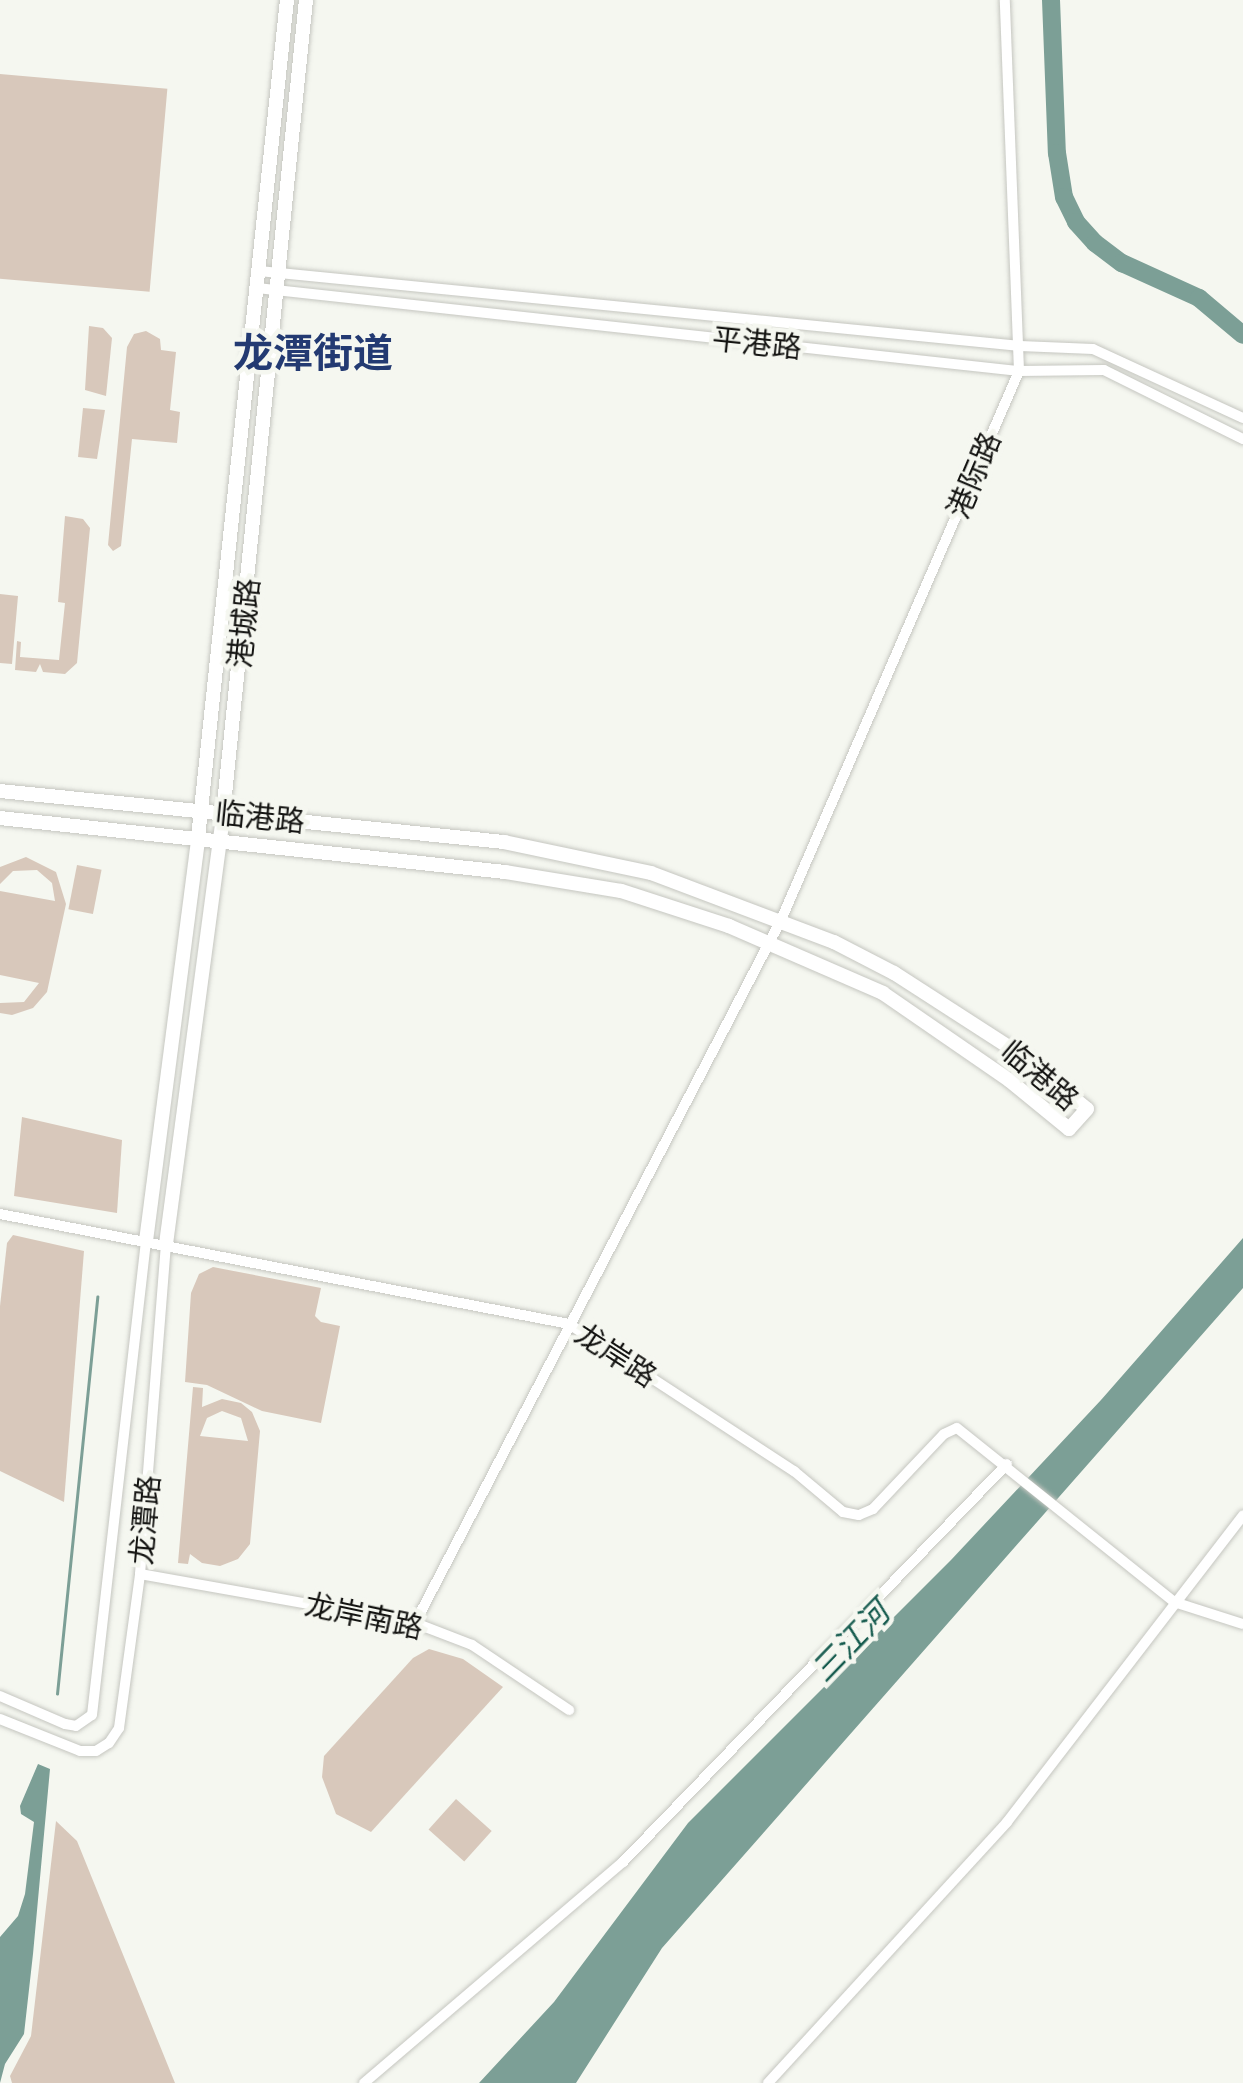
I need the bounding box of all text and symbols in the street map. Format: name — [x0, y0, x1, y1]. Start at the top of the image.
street label: 平港路 — [710, 320, 804, 366]
district label: 龙潭街道 — [233, 328, 393, 376]
street label: 港际路 — [940, 427, 1008, 523]
street label: 港城路 — [221, 576, 267, 670]
street label: 临港路 — [213, 794, 307, 840]
street label: 临港路 — [994, 1032, 1086, 1118]
street label: 龙岸路 — [568, 1315, 664, 1395]
street label: 龙潭路 — [123, 1474, 167, 1566]
street label: 龙岸南路 — [302, 1586, 426, 1646]
water label: 三江河 — [803, 1593, 897, 1689]

